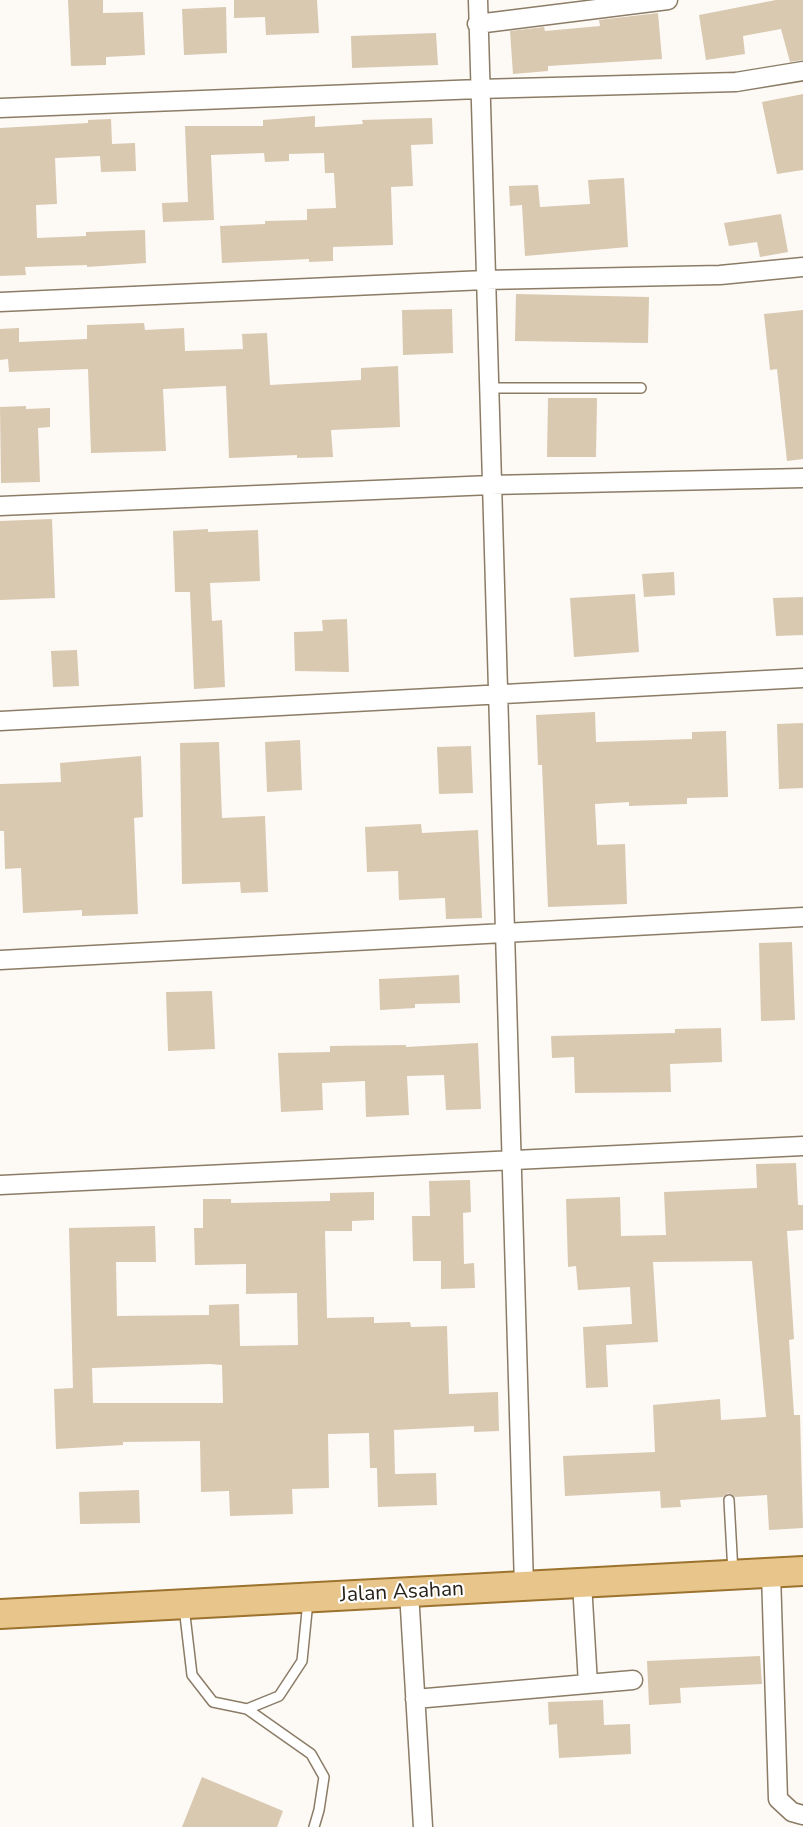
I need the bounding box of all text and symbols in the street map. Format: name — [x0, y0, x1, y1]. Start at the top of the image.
street label: Jalan Asahan — [339, 1577, 465, 1609]

